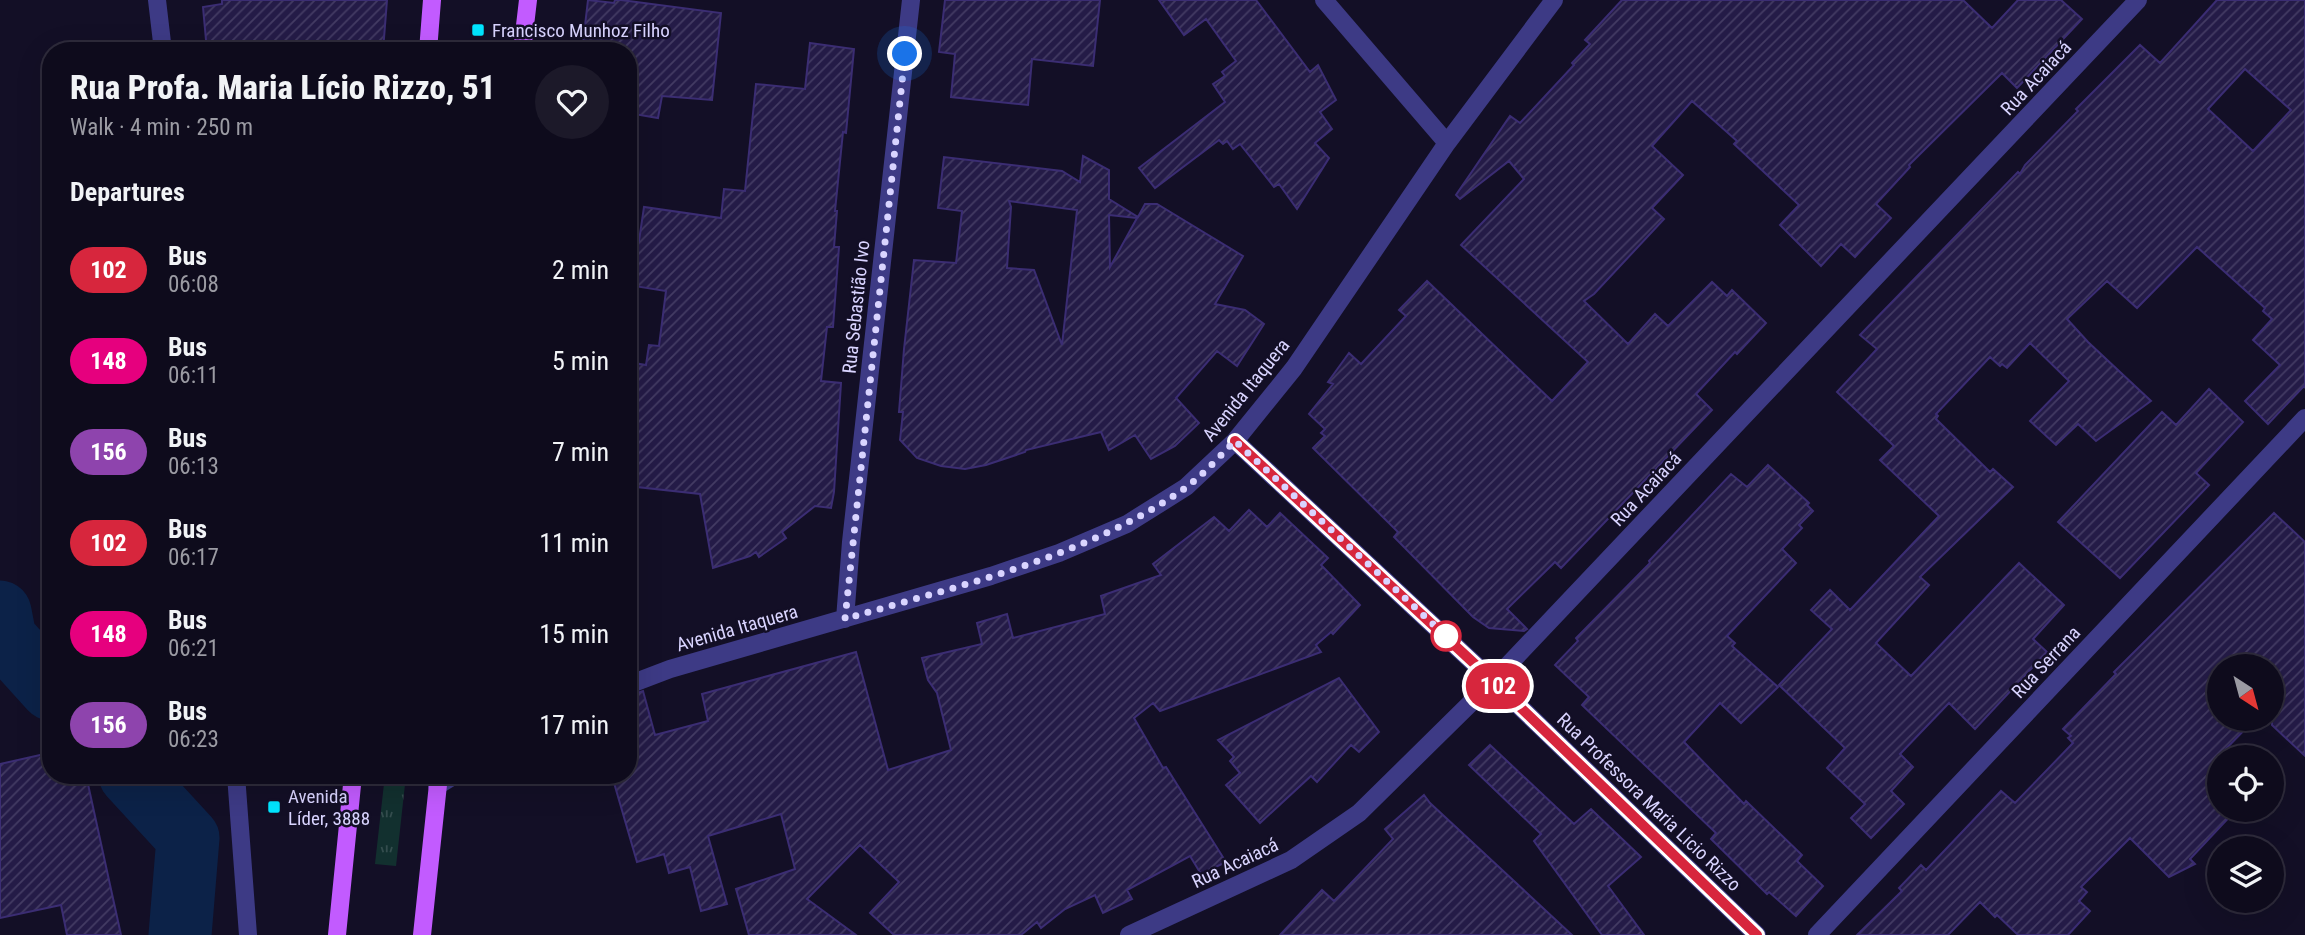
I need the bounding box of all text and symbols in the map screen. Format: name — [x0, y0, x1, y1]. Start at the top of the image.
place label: Francisco Munhoz Filho — [492, 19, 670, 42]
marker: Francisco Munhoz Filho — [470, 22, 486, 38]
your location — [887, 36, 922, 71]
street label: Rua Acaiacá — [1996, 36, 2076, 120]
button: heart — [535, 65, 609, 139]
text: Rua Profa. Maria Lício Rizzo, 51 — [70, 68, 496, 107]
text: Walk · 4 min · 250 m — [70, 114, 253, 141]
text: Departures — [70, 177, 185, 207]
street label: Rua Sebastião Ivo — [838, 239, 874, 375]
text: Bus — [168, 241, 207, 271]
text: 2 min — [552, 255, 609, 285]
text: 102 — [90, 256, 127, 284]
text: 06:08 — [168, 271, 219, 298]
text: Bus — [168, 332, 207, 362]
street label: Avenida Itaquera — [1198, 334, 1294, 446]
text: 5 min — [552, 346, 609, 376]
text: 148 — [90, 347, 127, 375]
text: 06:11 — [168, 362, 219, 389]
text: Bus — [168, 423, 207, 453]
text: 7 min — [552, 437, 609, 467]
text: 156 — [90, 438, 127, 466]
street label: Rua Acaiacá — [1606, 447, 1686, 531]
text: 06:13 — [168, 453, 219, 480]
text: Bus — [168, 514, 207, 544]
text: 11 min — [539, 528, 609, 558]
text: 102 — [90, 529, 127, 557]
text: 06:17 — [168, 544, 219, 571]
street label: Avenida Itaquera — [674, 600, 800, 656]
text: Bus — [168, 605, 207, 635]
text: 15 min — [539, 619, 609, 649]
text: 148 — [90, 620, 127, 648]
unlabelled marker — [1431, 621, 1461, 651]
street label: Rua Serrana — [2007, 621, 2085, 703]
text: 06:21 — [168, 635, 219, 662]
north arrow — [2207, 654, 2284, 732]
map controls — [2207, 654, 2284, 913]
line badge: 102 — [1458, 663, 1538, 709]
text: 102 — [1480, 672, 1516, 700]
text: Bus — [168, 696, 207, 726]
street label: Rua Professora Maria Licio Rizzo — [1552, 708, 1746, 896]
text: 17 min — [539, 710, 609, 740]
text: 156 — [90, 711, 127, 739]
text: 06:23 — [168, 726, 219, 753]
button: locate — [2207, 745, 2284, 822]
place label: Avenida Líder, 3888 — [288, 785, 370, 830]
marker: Avenida Líder, 3888 — [266, 799, 282, 815]
street label: Rua Acaiacá — [1188, 833, 1282, 893]
button: layers — [2207, 836, 2284, 913]

